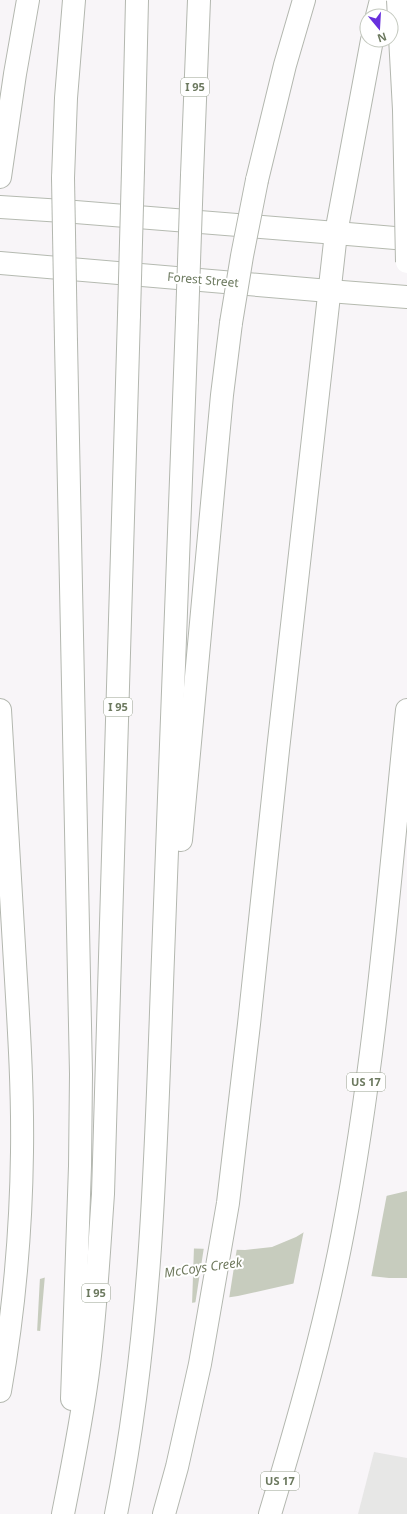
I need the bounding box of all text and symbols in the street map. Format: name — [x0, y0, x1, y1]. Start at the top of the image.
north arrow — [359, 8, 399, 48]
text: N — [376, 29, 389, 47]
road number: I 95 — [181, 78, 209, 96]
street label: Forest Street — [167, 268, 240, 291]
road number: I 95 — [104, 698, 132, 716]
road number: US 17 — [347, 1073, 385, 1091]
water label: McCoys Creek — [163, 1253, 244, 1281]
road number: I 95 — [82, 1284, 110, 1302]
road number: US 17 — [261, 1472, 299, 1490]

